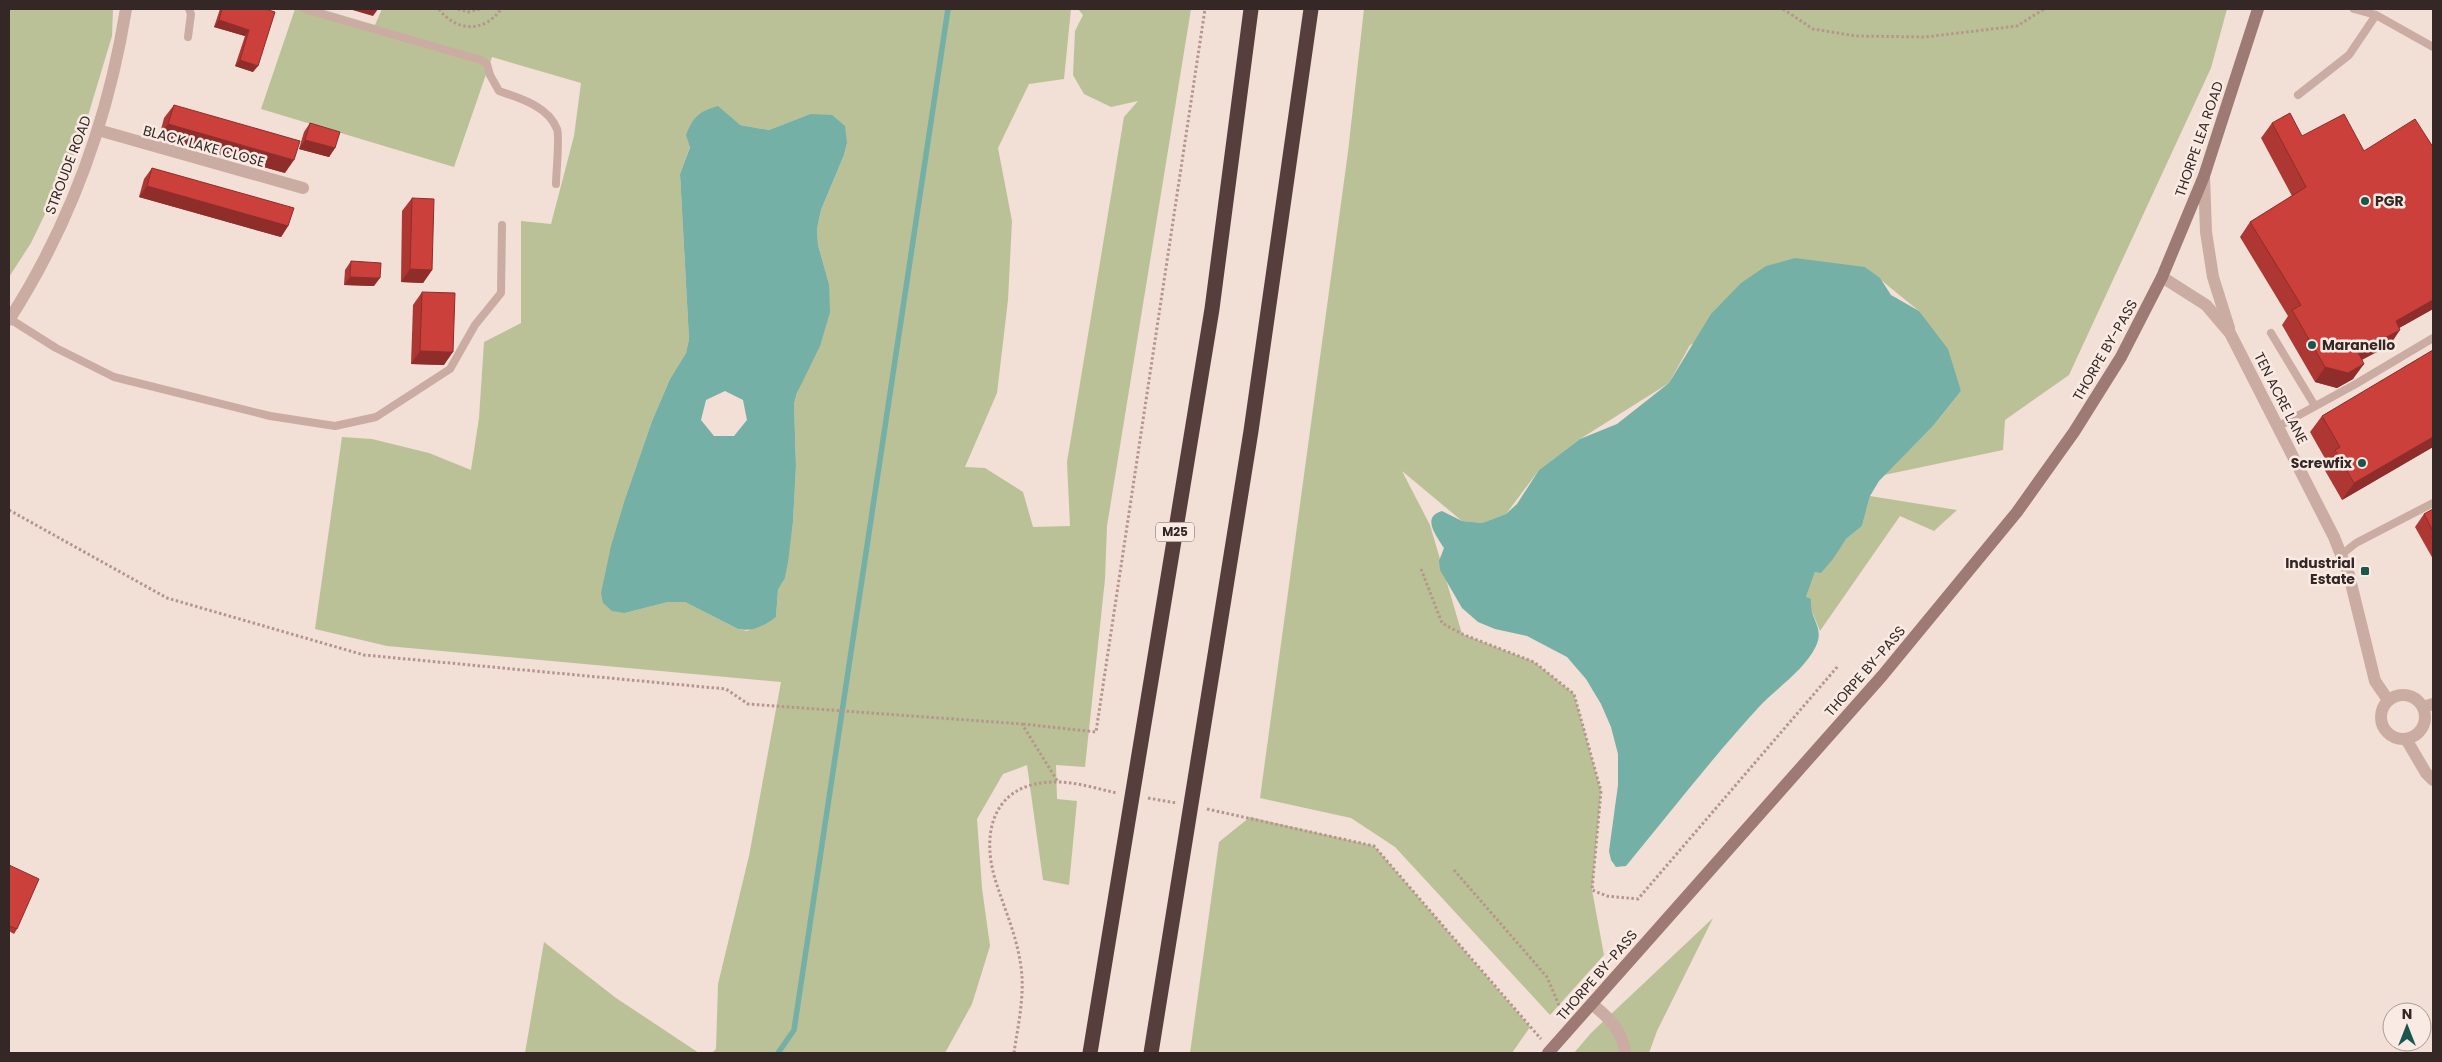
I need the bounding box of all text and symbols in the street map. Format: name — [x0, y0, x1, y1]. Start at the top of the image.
street label: THORPE LEA ROAD — [2170, 78, 2228, 199]
street label: STROUDE ROAD — [40, 113, 96, 217]
street label: BLACK LAKE CLOSE — [141, 120, 267, 172]
place label: PGR — [2375, 191, 2404, 211]
marker: PGR — [2359, 195, 2371, 207]
street label: THORPE BY-PASS — [2068, 296, 2142, 404]
place label: Maranello — [2322, 335, 2395, 355]
marker: Maranello — [2306, 339, 2318, 351]
street label: TEN ACRE LANE — [2249, 349, 2313, 447]
place label: Screwfix — [2291, 453, 2353, 473]
marker: Screwfix — [2356, 457, 2368, 469]
road number: M25 — [1156, 522, 1194, 542]
place label: Industrial Estate — [2285, 553, 2355, 589]
marker: Industrial Estate — [2359, 565, 2371, 577]
street label: THORPE BY-PASS — [1820, 621, 1910, 721]
street label: THORPE BY-PASS — [1552, 925, 1642, 1025]
north arrow — [2382, 1002, 2432, 1052]
text: N — [2402, 1004, 2412, 1024]

